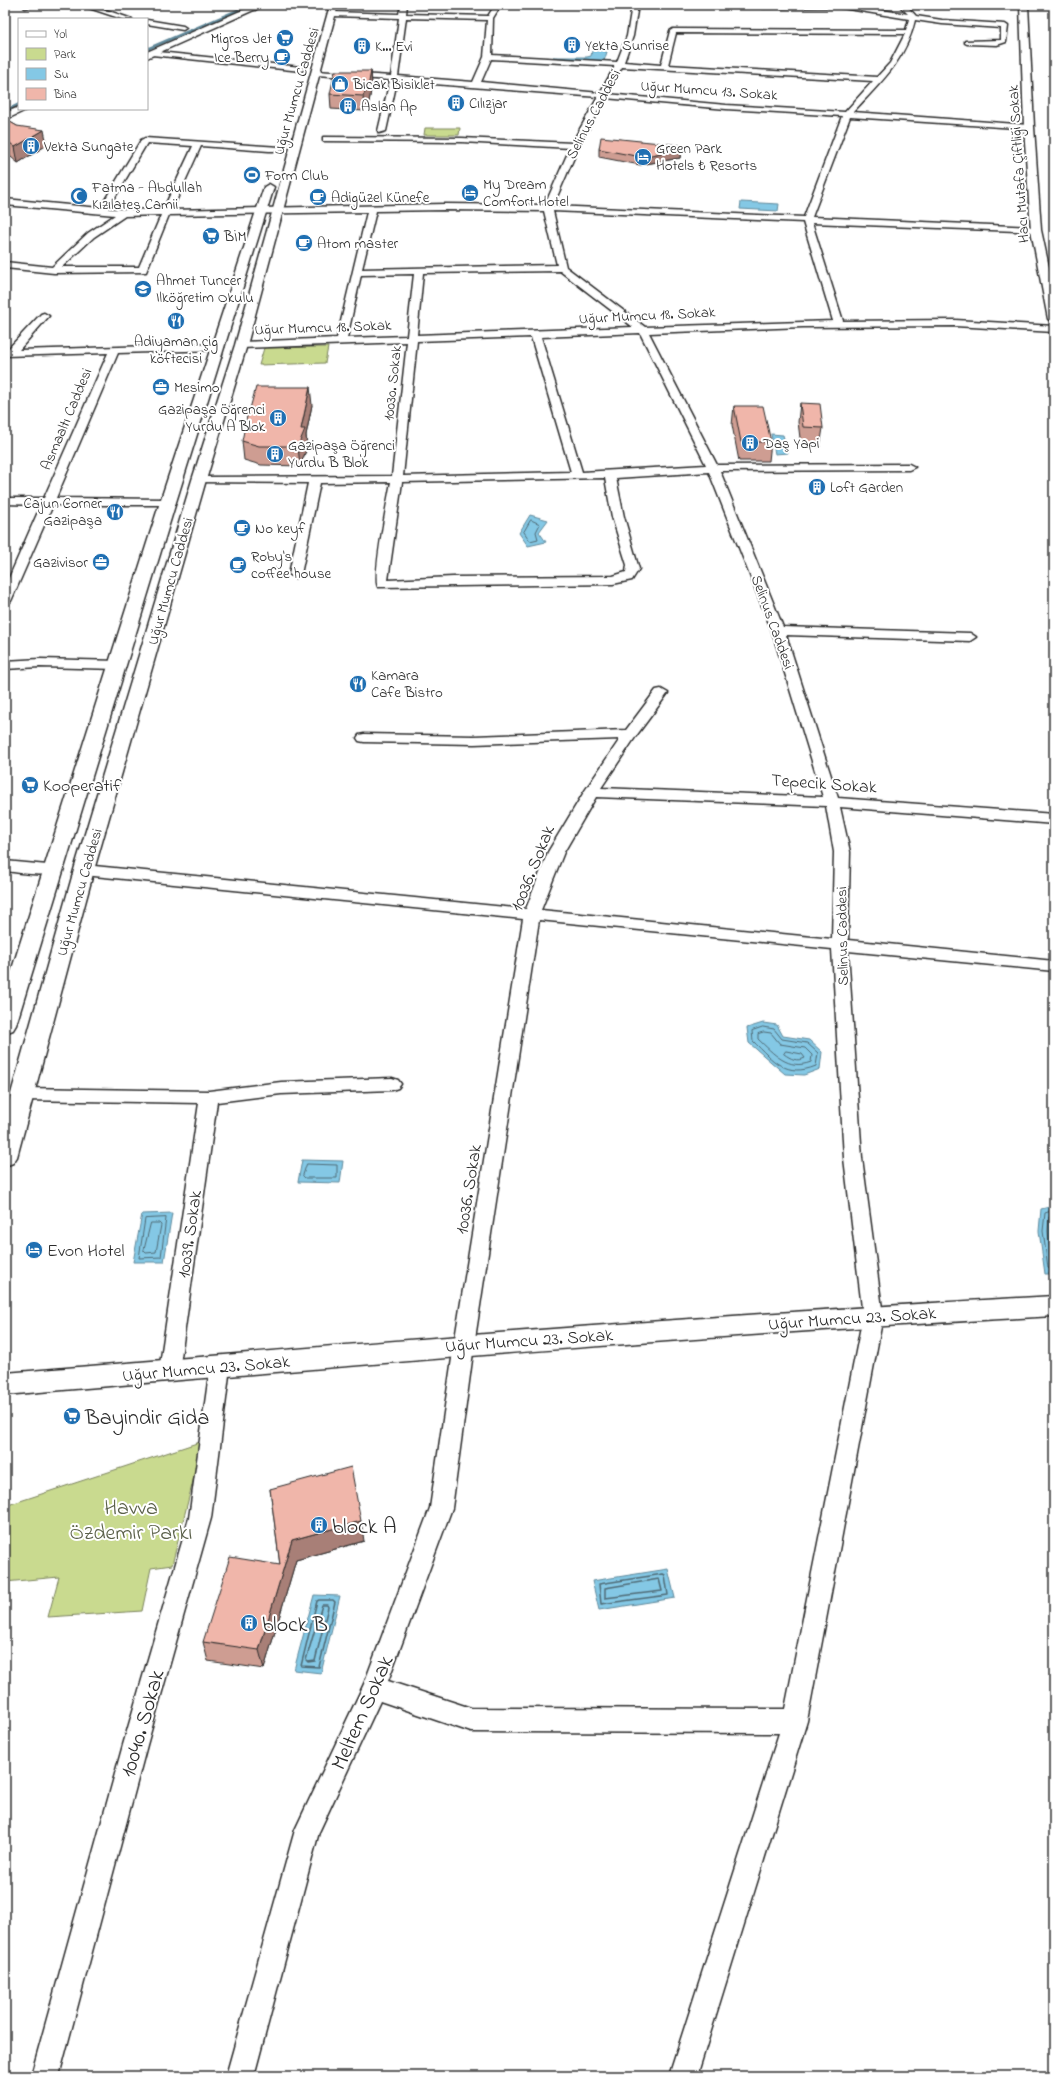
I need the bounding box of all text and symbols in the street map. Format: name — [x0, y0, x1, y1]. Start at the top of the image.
legend — [18, 18, 148, 110]
street label: Uğur Mumcu Caddesi — [268, 25, 327, 158]
text: Yol — [54, 26, 67, 44]
place label: Migros Jet — [211, 28, 272, 51]
supermarket icon: Migros Jet — [275, 28, 295, 48]
building icon: Yekta Sunrise — [562, 35, 582, 55]
place label: Yekta Sunrise — [585, 35, 670, 57]
building icon: K... Evi — [352, 36, 372, 56]
place label: K... Evi — [375, 36, 413, 58]
text: Park — [54, 46, 76, 64]
place label: Ice Berry — [214, 47, 269, 70]
cafe icon: Ice Berry — [272, 47, 292, 67]
text: Su — [54, 66, 69, 84]
street label: Selinus Caddesi — [561, 66, 627, 163]
shop icon: Bicak Bisiklet — [330, 74, 350, 94]
place label: Bicak Bisiklet — [352, 74, 435, 96]
street label: Uğur Mumcu 13. Sokak — [640, 75, 779, 108]
street label: Hacı Mutafa Çiftliği Sokak — [1002, 84, 1036, 244]
text: Bina — [53, 86, 77, 104]
building icon: Cılızjar — [446, 93, 466, 113]
place label: Cılızjar — [469, 93, 508, 115]
building icon: Aslan Ap — [338, 96, 358, 116]
place label: Aslan Ap — [361, 96, 417, 118]
building icon: Vekta Sungate — [21, 136, 41, 156]
place label: Vekta Sungate — [43, 136, 134, 159]
place label: Green Park Hotels ₺ Resorts — [656, 138, 757, 177]
hotel icon: Green Park Hotels ₺ Resorts — [633, 147, 653, 167]
sports icon: Form Club — [242, 165, 262, 185]
place label: Form Club — [264, 165, 329, 187]
place label: My Dream Comfort Hotel — [483, 174, 569, 213]
place label: Fatma - Abdullah Kızılateş Camii — [91, 177, 202, 216]
hotel icon: My Dream Comfort Hotel — [460, 183, 480, 203]
mosque icon: Fatma - Abdullah Kızılateş Camii — [69, 186, 89, 206]
cafe icon: Adigüzel Künefe — [308, 187, 328, 207]
place label: Adigüzel Künefe — [331, 187, 430, 210]
supermarket icon: BİM — [201, 226, 221, 246]
place label: BİM — [223, 226, 247, 248]
cafe icon: Atom master — [294, 233, 314, 253]
place label: Atom master — [317, 233, 399, 255]
place label: Ahmet Tuncer Ilköğretim Okulu — [156, 270, 254, 310]
school or university icon: Ahmet Tuncer Ilköğretim Okulu — [133, 279, 153, 299]
street label: Uğur Mumcu 18. Sokak — [578, 301, 716, 332]
restaurant icon: Adiyaman çig köftecisi — [166, 311, 186, 331]
street label: Uğur Mumcu 18. Sokak — [254, 315, 392, 342]
place label: Adiyaman çig köftecisi — [134, 331, 218, 370]
street label: 10030. Sokak — [378, 344, 408, 422]
street label: Asmaaltı Caddesi — [36, 365, 98, 474]
office icon: Mesimo — [151, 377, 171, 397]
place label: Mesimo — [174, 377, 220, 399]
place label: Gazipaşa Öğrenci Yurdu A Blok — [158, 399, 265, 438]
building icon: Gazipaşa Öğrenci Yurdu A Blok — [268, 408, 288, 428]
building icon: Daş Yapi — [740, 433, 760, 453]
place label: Daş Yapi — [762, 433, 819, 455]
place label: Gazipaşa Öğrenci Yurdu B Blok — [288, 435, 395, 474]
building icon: Gazipaşa Öğrenci Yurdu B Blok — [265, 444, 285, 464]
building icon: Loft Garden — [807, 477, 827, 497]
place label: Loft Garden — [830, 477, 903, 499]
place label: Cajun Corner Gazipaşa — [24, 493, 102, 532]
restaurant icon: Cajun Corner Gazipaşa — [105, 502, 125, 522]
street label: Uğur Mumcu Caddesi — [142, 515, 201, 648]
cafe icon: No keyf — [232, 518, 252, 538]
place label: No keyf — [255, 518, 305, 541]
place label: Roby's coffee house — [251, 546, 332, 585]
place label: Gazivisor — [33, 552, 88, 574]
office icon: Gazivisor — [91, 552, 111, 572]
cafe icon: Roby's coffee house — [228, 555, 248, 575]
street label: Selinus Caddesi — [745, 572, 799, 673]
place label: Kamara Cafe Bistro — [371, 665, 443, 704]
restaurant icon: Kamara Cafe Bistro — [348, 674, 368, 694]
street label: Tepecik Sokak — [770, 768, 878, 802]
place label: Kooperatif — [43, 774, 122, 800]
supermarket icon: Kooperatif — [20, 775, 40, 795]
street label: 10036. Sokak — [505, 822, 563, 916]
street label: Uğur Mumcu Caddesi — [51, 826, 110, 959]
street label: Selinus Caddesi — [831, 886, 855, 986]
street label: 10036. Sokak — [450, 1142, 490, 1236]
street label: 10039. Sokak — [172, 1189, 210, 1280]
place label: Evon Hotel — [47, 1239, 125, 1265]
hotel icon: Evon Hotel — [24, 1240, 44, 1260]
street label: Uğur Mumcu 23. Sokak — [767, 1301, 937, 1340]
street label: Uğur Mumcu 23. Sokak — [444, 1323, 614, 1362]
street label: Uğur Mumcu 23. Sokak — [121, 1350, 291, 1391]
place label: Bayindir Gida — [84, 1403, 209, 1436]
supermarket icon: Bayindir Gida — [62, 1406, 82, 1426]
park label: Havva Özdemir Parkı — [70, 1493, 192, 1550]
place label: block A — [332, 1512, 397, 1544]
building icon: block A — [309, 1515, 329, 1535]
place label: block B — [262, 1610, 328, 1642]
building icon: block B — [239, 1613, 259, 1633]
street label: Meltem Sokak — [324, 1650, 403, 1776]
street label: 10040. Sokak — [113, 1666, 175, 1781]

